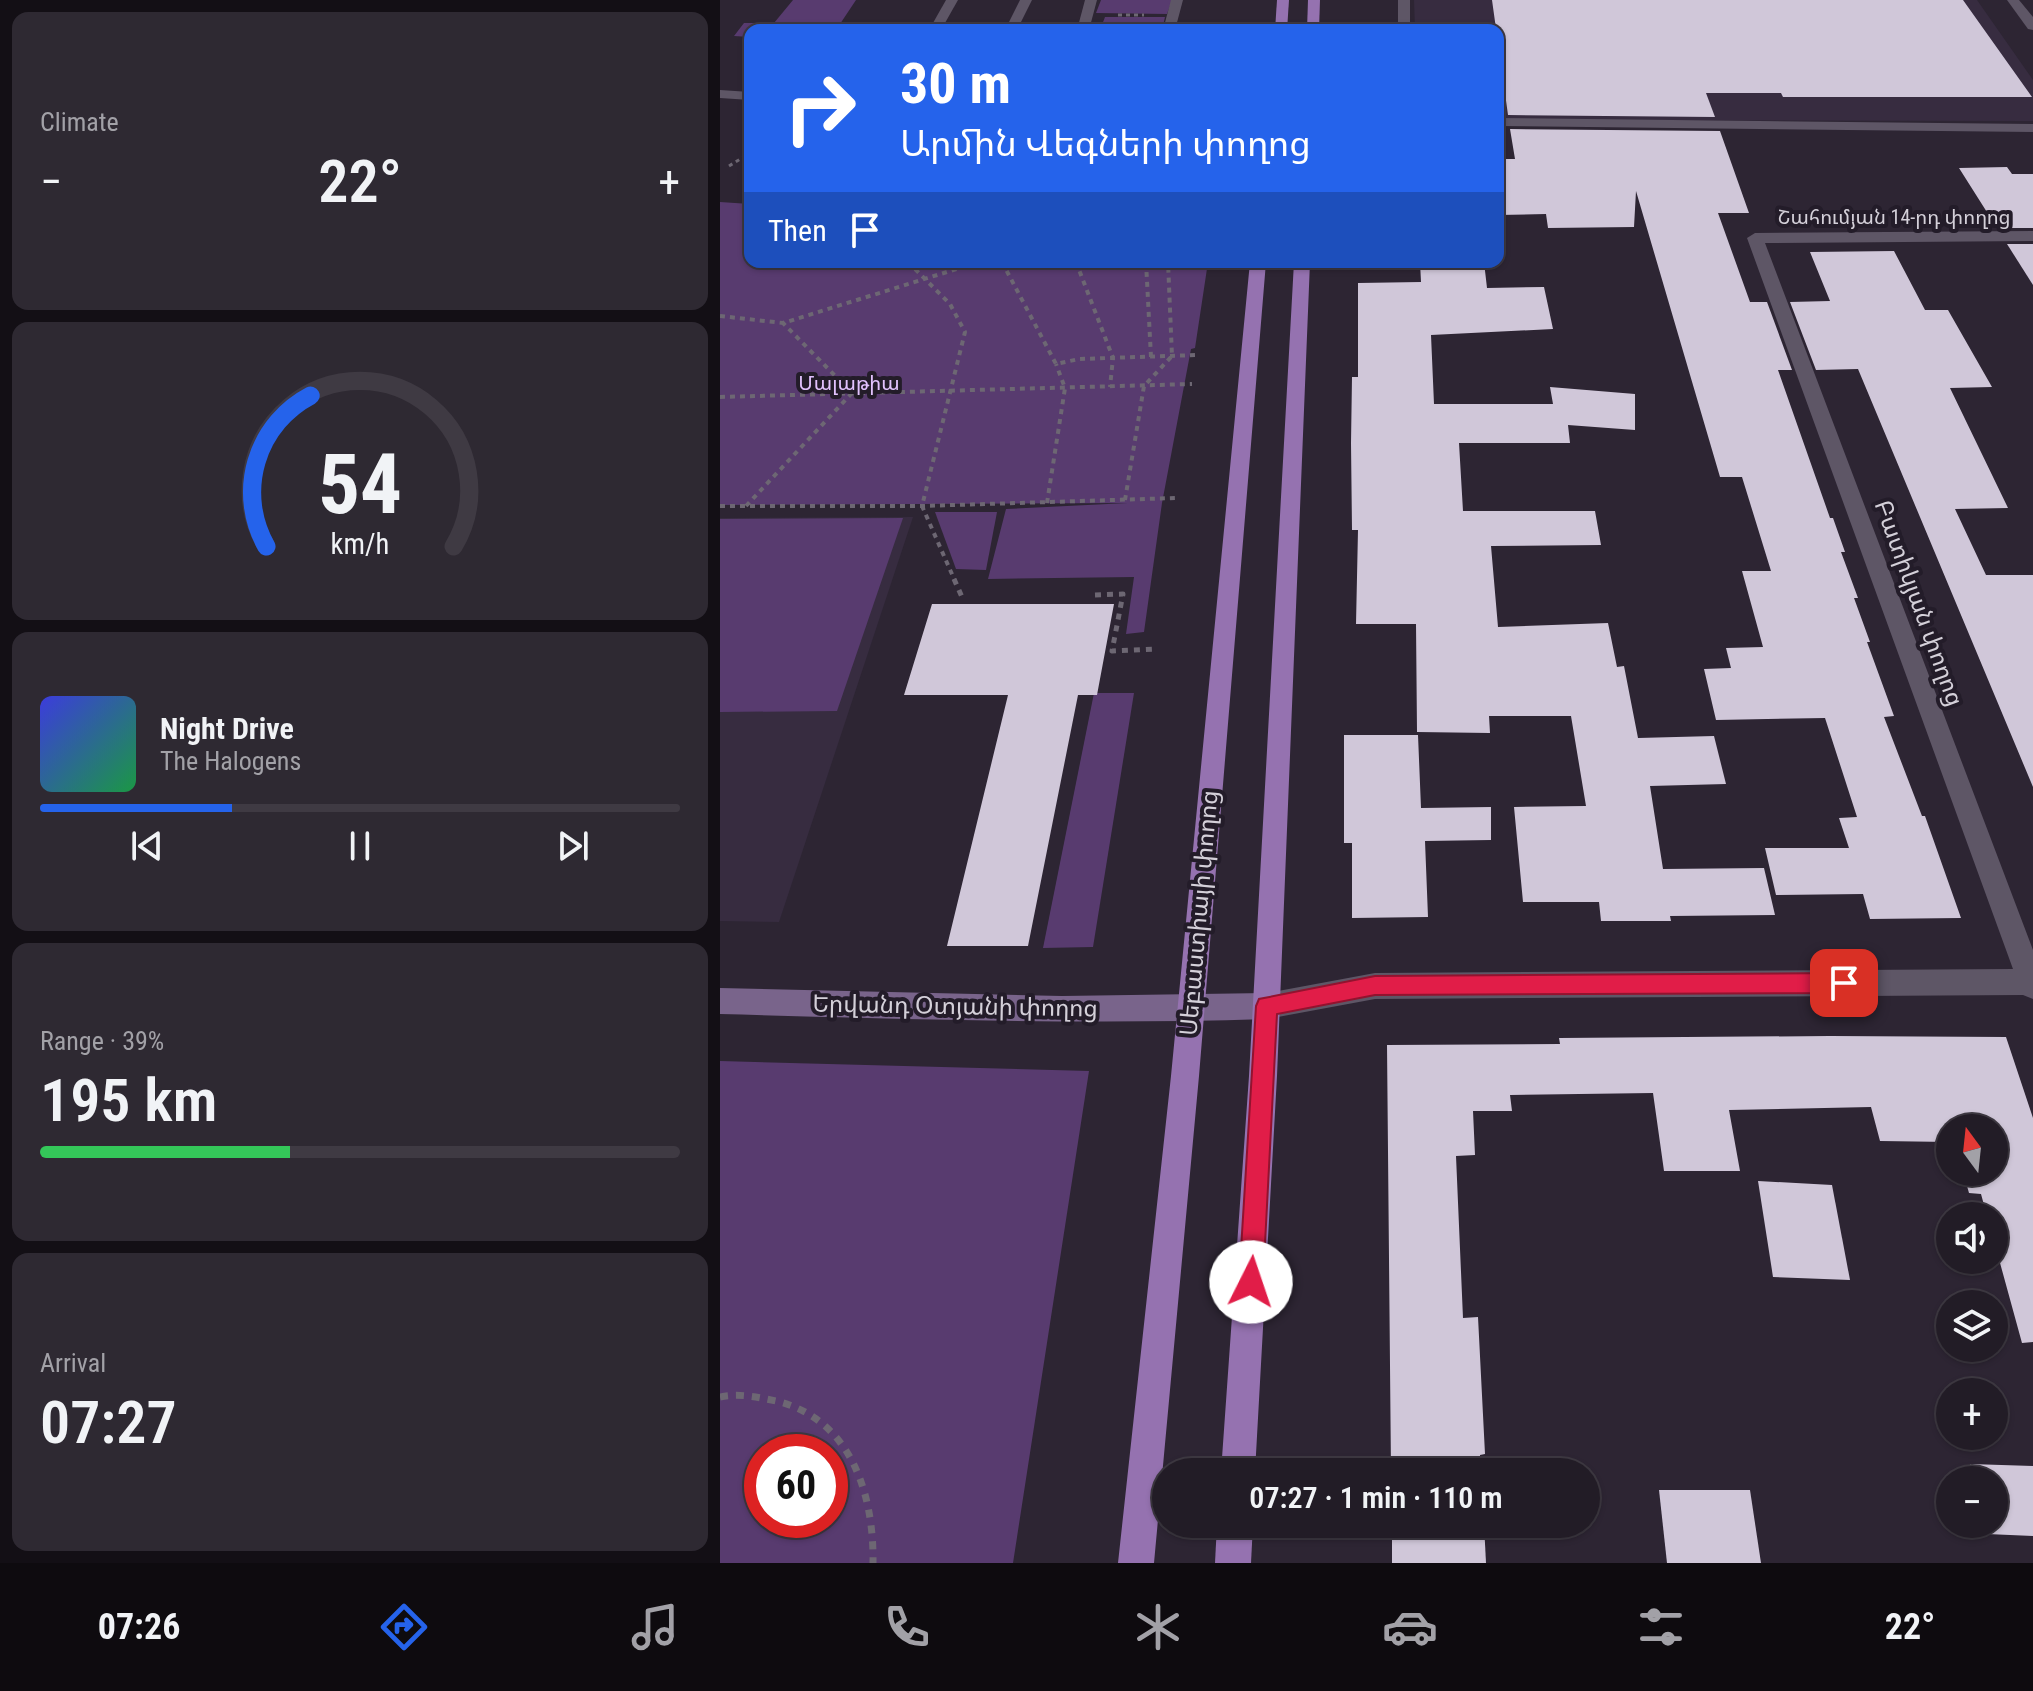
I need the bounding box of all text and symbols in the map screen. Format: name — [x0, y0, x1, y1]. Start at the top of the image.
text: 30 m — [900, 51, 1011, 117]
icon: right — [768, 56, 872, 160]
text: Climate — [40, 107, 119, 137]
text: Արմին Վեգների փողոց — [900, 123, 1311, 165]
text: 22° — [318, 146, 402, 217]
text: − — [40, 156, 62, 208]
text: + — [658, 156, 680, 208]
street label: Շահումյան 14-րդ փողոց — [1777, 205, 2011, 229]
icon: arrive — [843, 208, 887, 252]
text: Then — [768, 213, 827, 248]
park label: Մալաթիա — [798, 371, 900, 395]
text: 54 — [318, 436, 402, 533]
street label: Բատիկյան փողոց — [1869, 496, 1969, 710]
text: km/h — [331, 527, 389, 561]
text: Night Drive — [160, 711, 294, 746]
text: The Halogens — [160, 746, 301, 776]
street label: Սեբաստիայի փողոց — [1174, 789, 1224, 1037]
icon: previous — [125, 824, 169, 868]
icon: pause — [338, 824, 382, 868]
icon: next — [551, 824, 595, 868]
pin — [1810, 949, 1878, 1017]
icon: arrive — [1822, 961, 1866, 1005]
street label: Երվանդ Օտյանի փողոց — [812, 990, 1098, 1022]
text: Range · 39% — [40, 1026, 164, 1056]
text: 195 km — [40, 1065, 217, 1136]
north arrow — [1936, 1114, 2008, 1186]
map controls — [1936, 1114, 2008, 1538]
button: sound — [1936, 1202, 2008, 1274]
position arrow — [1209, 1240, 1293, 1324]
button: layers — [1936, 1290, 2008, 1362]
text: Arrival — [40, 1348, 106, 1378]
button: + — [1936, 1378, 2008, 1450]
text: 07:27 — [40, 1387, 177, 1458]
speed limit sign: 60 — [744, 1434, 848, 1538]
button: − — [1936, 1466, 2008, 1538]
text: 07:27 · 1 min · 110 m — [1249, 1480, 1503, 1515]
icon: directions — [376, 1599, 432, 1655]
icon: music — [627, 1599, 683, 1655]
icon: phone — [879, 1599, 935, 1655]
icon: climate — [1130, 1599, 1186, 1655]
icon: car — [1382, 1599, 1438, 1655]
icon: filters — [1633, 1599, 1689, 1655]
text: 07:26 — [98, 1606, 180, 1648]
text: 22° — [1885, 1606, 1935, 1648]

